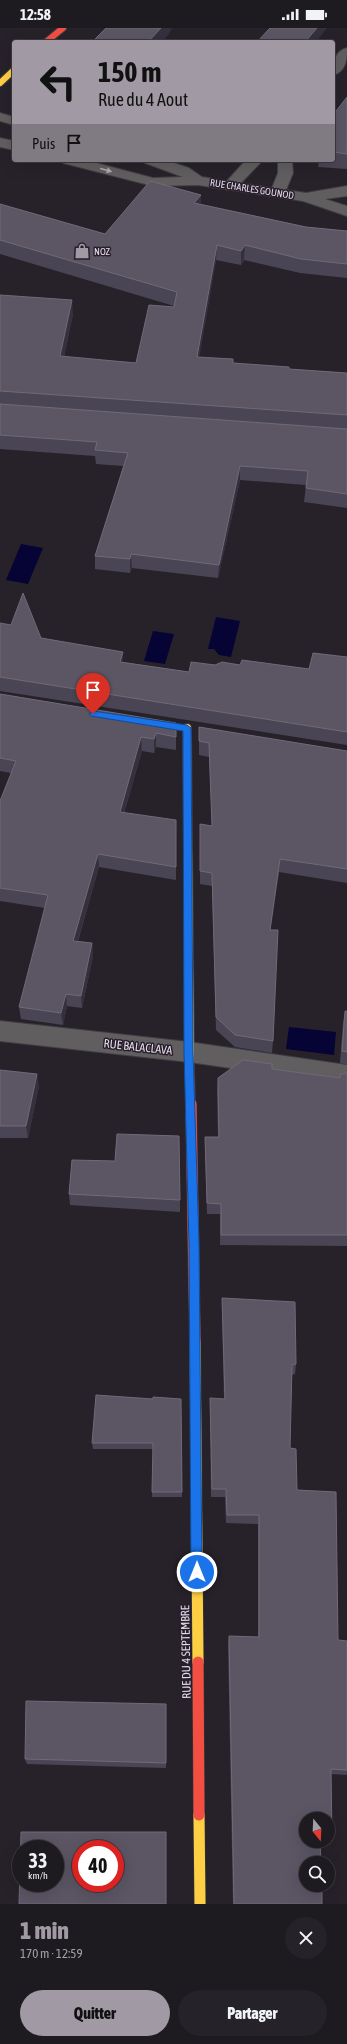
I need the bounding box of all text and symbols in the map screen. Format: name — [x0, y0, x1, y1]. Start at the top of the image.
text: 12:58 — [20, 6, 51, 23]
icon: left — [32, 56, 84, 108]
text: 150 m — [98, 56, 161, 88]
text: Rue du 4 Aout — [98, 89, 188, 110]
icon: arrive — [63, 132, 85, 154]
text: Puis — [32, 135, 55, 152]
one-way arrow — [100, 167, 112, 173]
street label: RUE CHARLES GOUNOD — [209, 177, 295, 201]
shop icon: NOZ — [73, 242, 91, 260]
place label: NOZ — [94, 246, 111, 257]
pin — [76, 673, 110, 714]
icon: arrive — [82, 679, 104, 701]
street label: RUE BALACLAVA — [103, 1036, 173, 1058]
position arrow — [176, 1551, 218, 1593]
street label: RUE DU 4 SEPTEMBRE — [178, 1605, 194, 1699]
north arrow — [299, 1812, 335, 1848]
map controls — [299, 1812, 335, 1892]
speed limit sign: 40 — [72, 1840, 124, 1892]
text: 33 — [29, 1849, 47, 1872]
button: search — [299, 1856, 335, 1892]
text: km/h — [28, 1870, 48, 1881]
text: 1 min — [20, 1917, 69, 1944]
button: close — [285, 1917, 327, 1959]
text: 170 m · 12:59 — [20, 1946, 83, 1961]
button: Quitter — [20, 1990, 170, 2036]
button: Partager — [178, 1990, 327, 2036]

